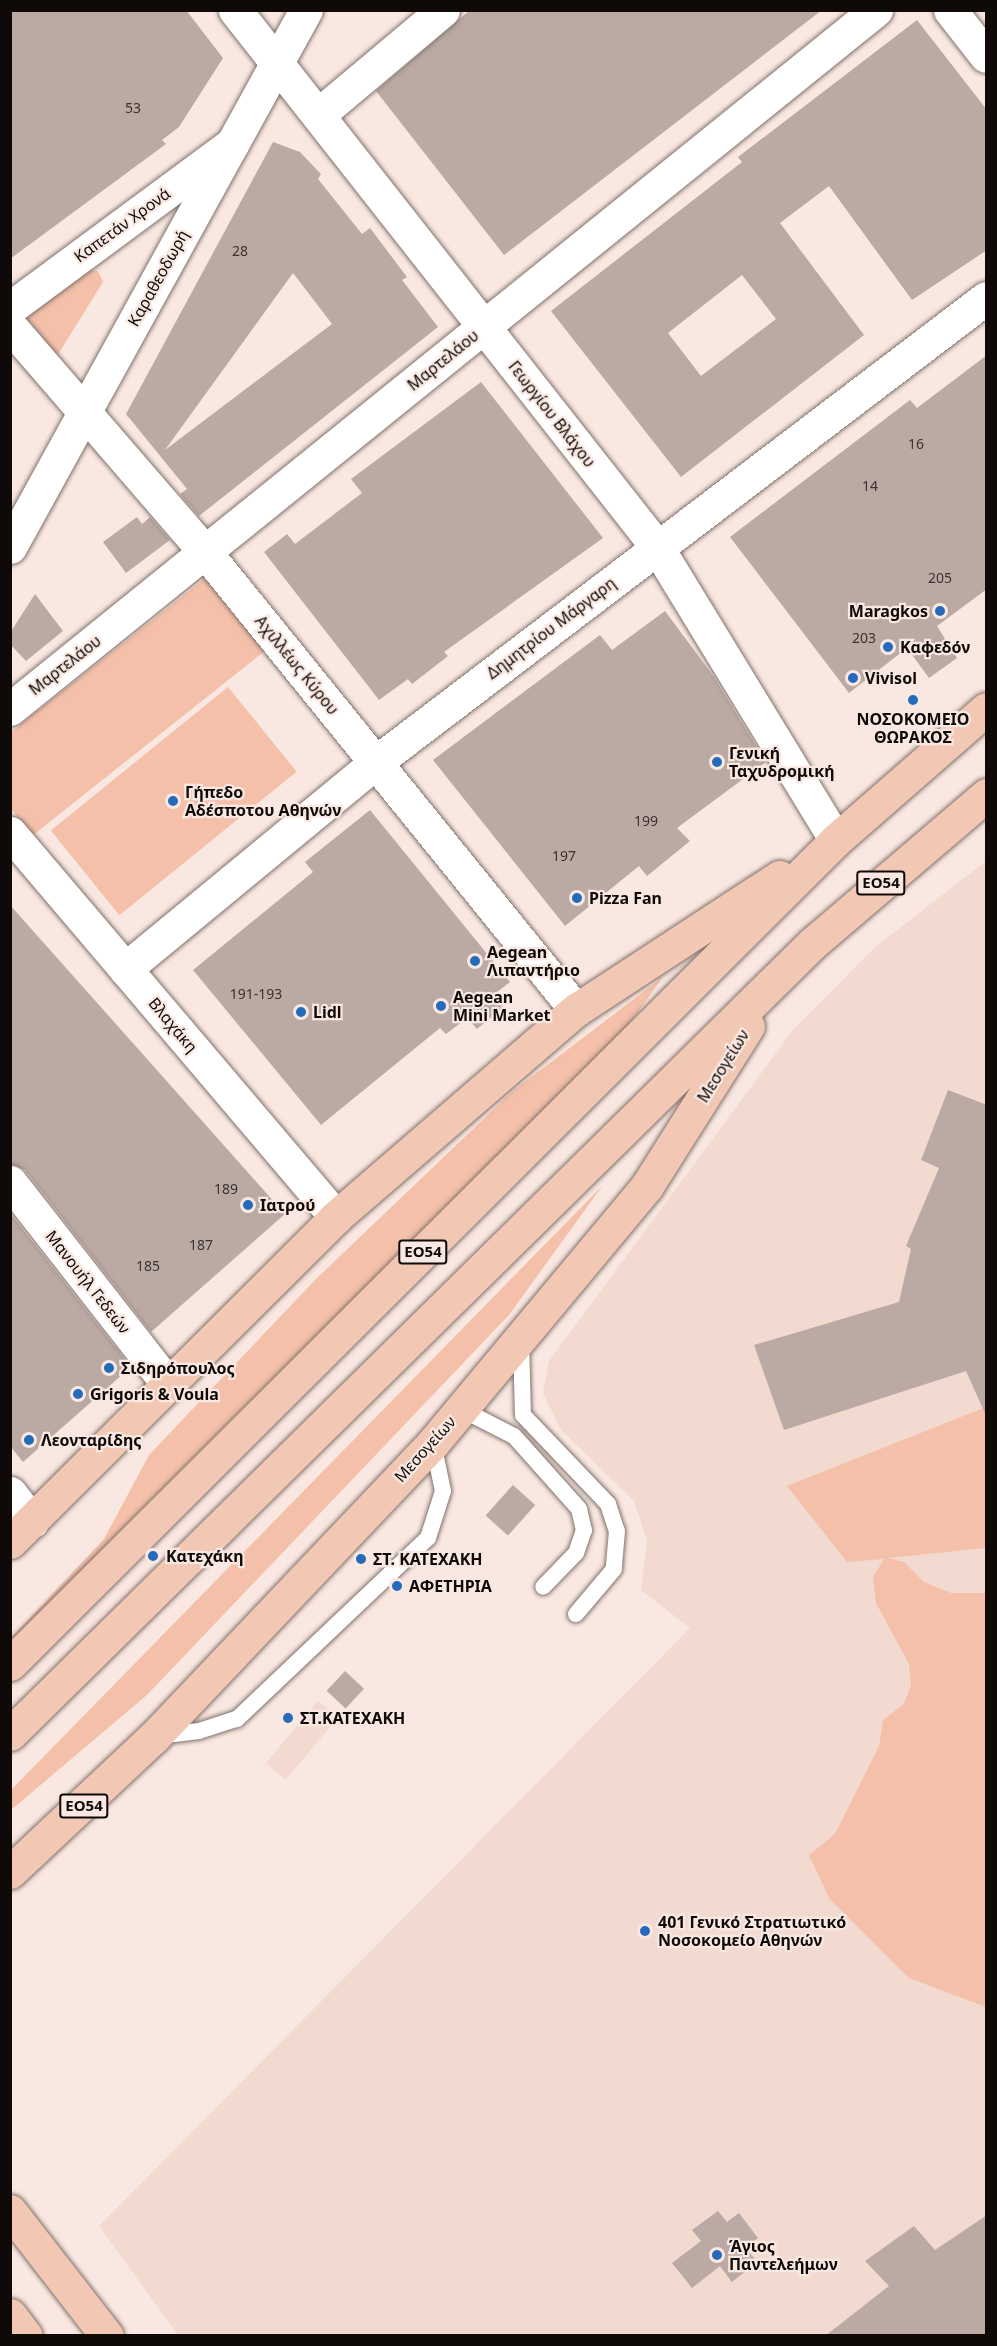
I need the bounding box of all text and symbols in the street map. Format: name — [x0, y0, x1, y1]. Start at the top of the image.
house number: 53 — [125, 100, 141, 116]
street label: Καπετάν Χρονά — [70, 184, 174, 266]
street label: Καραθεοδωρή — [124, 226, 192, 330]
house number: 28 — [232, 243, 248, 259]
street label: Μαρτελάου — [403, 325, 483, 395]
street label: Γεωργίου Βλάχου — [505, 357, 599, 471]
house number: 16 — [908, 436, 924, 452]
house number: 14 — [862, 478, 878, 494]
house number: 205 — [928, 570, 952, 586]
street label: Δημητρίου Μάργαρη — [483, 573, 619, 683]
place label: Maragkos — [849, 601, 928, 621]
marker: Maragkos — [933, 604, 947, 618]
street label: Αχιλλέως Κύρου — [251, 612, 343, 718]
house number: 203 — [852, 630, 876, 646]
street label: Μαρτελάου — [25, 631, 105, 699]
place label: Καφεδόν — [900, 637, 970, 657]
marker: Καφεδόν — [881, 640, 895, 654]
place label: Vivisol — [865, 668, 917, 688]
marker: Vivisol — [846, 671, 860, 685]
marker: ΝΟΣΟΚΟΜΕΙΟ ΘΩΡΑΚΟΣ — [906, 693, 920, 707]
place label: ΝΟΣΟΚΟΜΕΙΟ ΘΩΡΑΚΟΣ — [857, 709, 969, 747]
place label: Γενική Ταχυδρομική — [729, 743, 834, 781]
marker: Γενική Ταχυδρομική — [710, 755, 724, 769]
place label: Γήπεδο Αδέσποτου Αθηνών — [185, 782, 341, 820]
marker: Γήπεδο Αδέσποτου Αθηνών — [166, 794, 180, 808]
house number: 199 — [634, 813, 658, 829]
house number: 197 — [552, 848, 576, 864]
road number: ΕΟ54 — [856, 871, 906, 895]
place label: Pizza Fan — [589, 888, 662, 908]
marker: Pizza Fan — [570, 891, 584, 905]
place label: Aegean Λιπαντήριο — [487, 942, 580, 980]
marker: Aegean Λιπαντήριο — [468, 954, 482, 968]
house number: 191-193 — [230, 986, 282, 1002]
place label: Aegean Mini Market — [453, 987, 550, 1025]
street label: Βλαχάκη — [145, 994, 201, 1056]
marker: Aegean Mini Market — [434, 999, 448, 1013]
place label: Lidl — [313, 1002, 342, 1022]
marker: Lidl — [294, 1005, 308, 1019]
street label: Μεσογείων — [693, 1026, 753, 1106]
house number: 189 — [214, 1181, 238, 1197]
place label: Ιατρού — [260, 1195, 315, 1215]
marker: Ιατρού — [241, 1198, 255, 1212]
street label: Μανουήλ Γεδεών — [42, 1227, 134, 1337]
house number: 187 — [189, 1237, 213, 1253]
road number: ΕΟ54 — [398, 1240, 448, 1264]
house number: 185 — [136, 1258, 160, 1274]
place label: Σιδηρόπουλος — [121, 1358, 235, 1378]
marker: Σιδηρόπουλος — [102, 1361, 116, 1375]
place label: Grigoris & Voula — [90, 1384, 219, 1404]
marker: Grigoris & Voula — [71, 1387, 85, 1401]
street label: Μεσογείων — [390, 1412, 460, 1486]
place label: Λεονταρίδης — [41, 1430, 141, 1450]
marker: Λεονταρίδης — [22, 1433, 36, 1447]
place label: Κατεχάκη — [166, 1546, 244, 1566]
marker: Κατεχάκη — [144, 1547, 162, 1565]
place label: ΣΤ. ΚΑΤΕΧΑΚΗ — [373, 1549, 482, 1569]
marker: ΣΤ. ΚΑΤΕΧΑΚΗ — [354, 1552, 368, 1566]
place label: ΑΦΕΤΗΡΙΑ — [409, 1576, 492, 1596]
marker: ΑΦΕΤΗΡΙΑ — [390, 1579, 404, 1593]
place label: ΣΤ.ΚΑΤΕΧΑΚΗ — [300, 1708, 405, 1728]
marker: ΣΤ.ΚΑΤΕΧΑΚΗ — [281, 1711, 295, 1725]
road number: ΕΟ54 — [58, 1794, 110, 1818]
place label: 401 Γενικό Στρατιωτικό Νοσοκομείο Αθηνών — [658, 1912, 846, 1950]
marker: 401 Γενικό Στρατιωτικό Νοσοκομείο Αθηνών — [636, 1922, 654, 1940]
place label: Άγιος Παντελεήμων — [729, 2236, 838, 2274]
marker: Άγιος Παντελεήμων — [710, 2248, 724, 2262]

